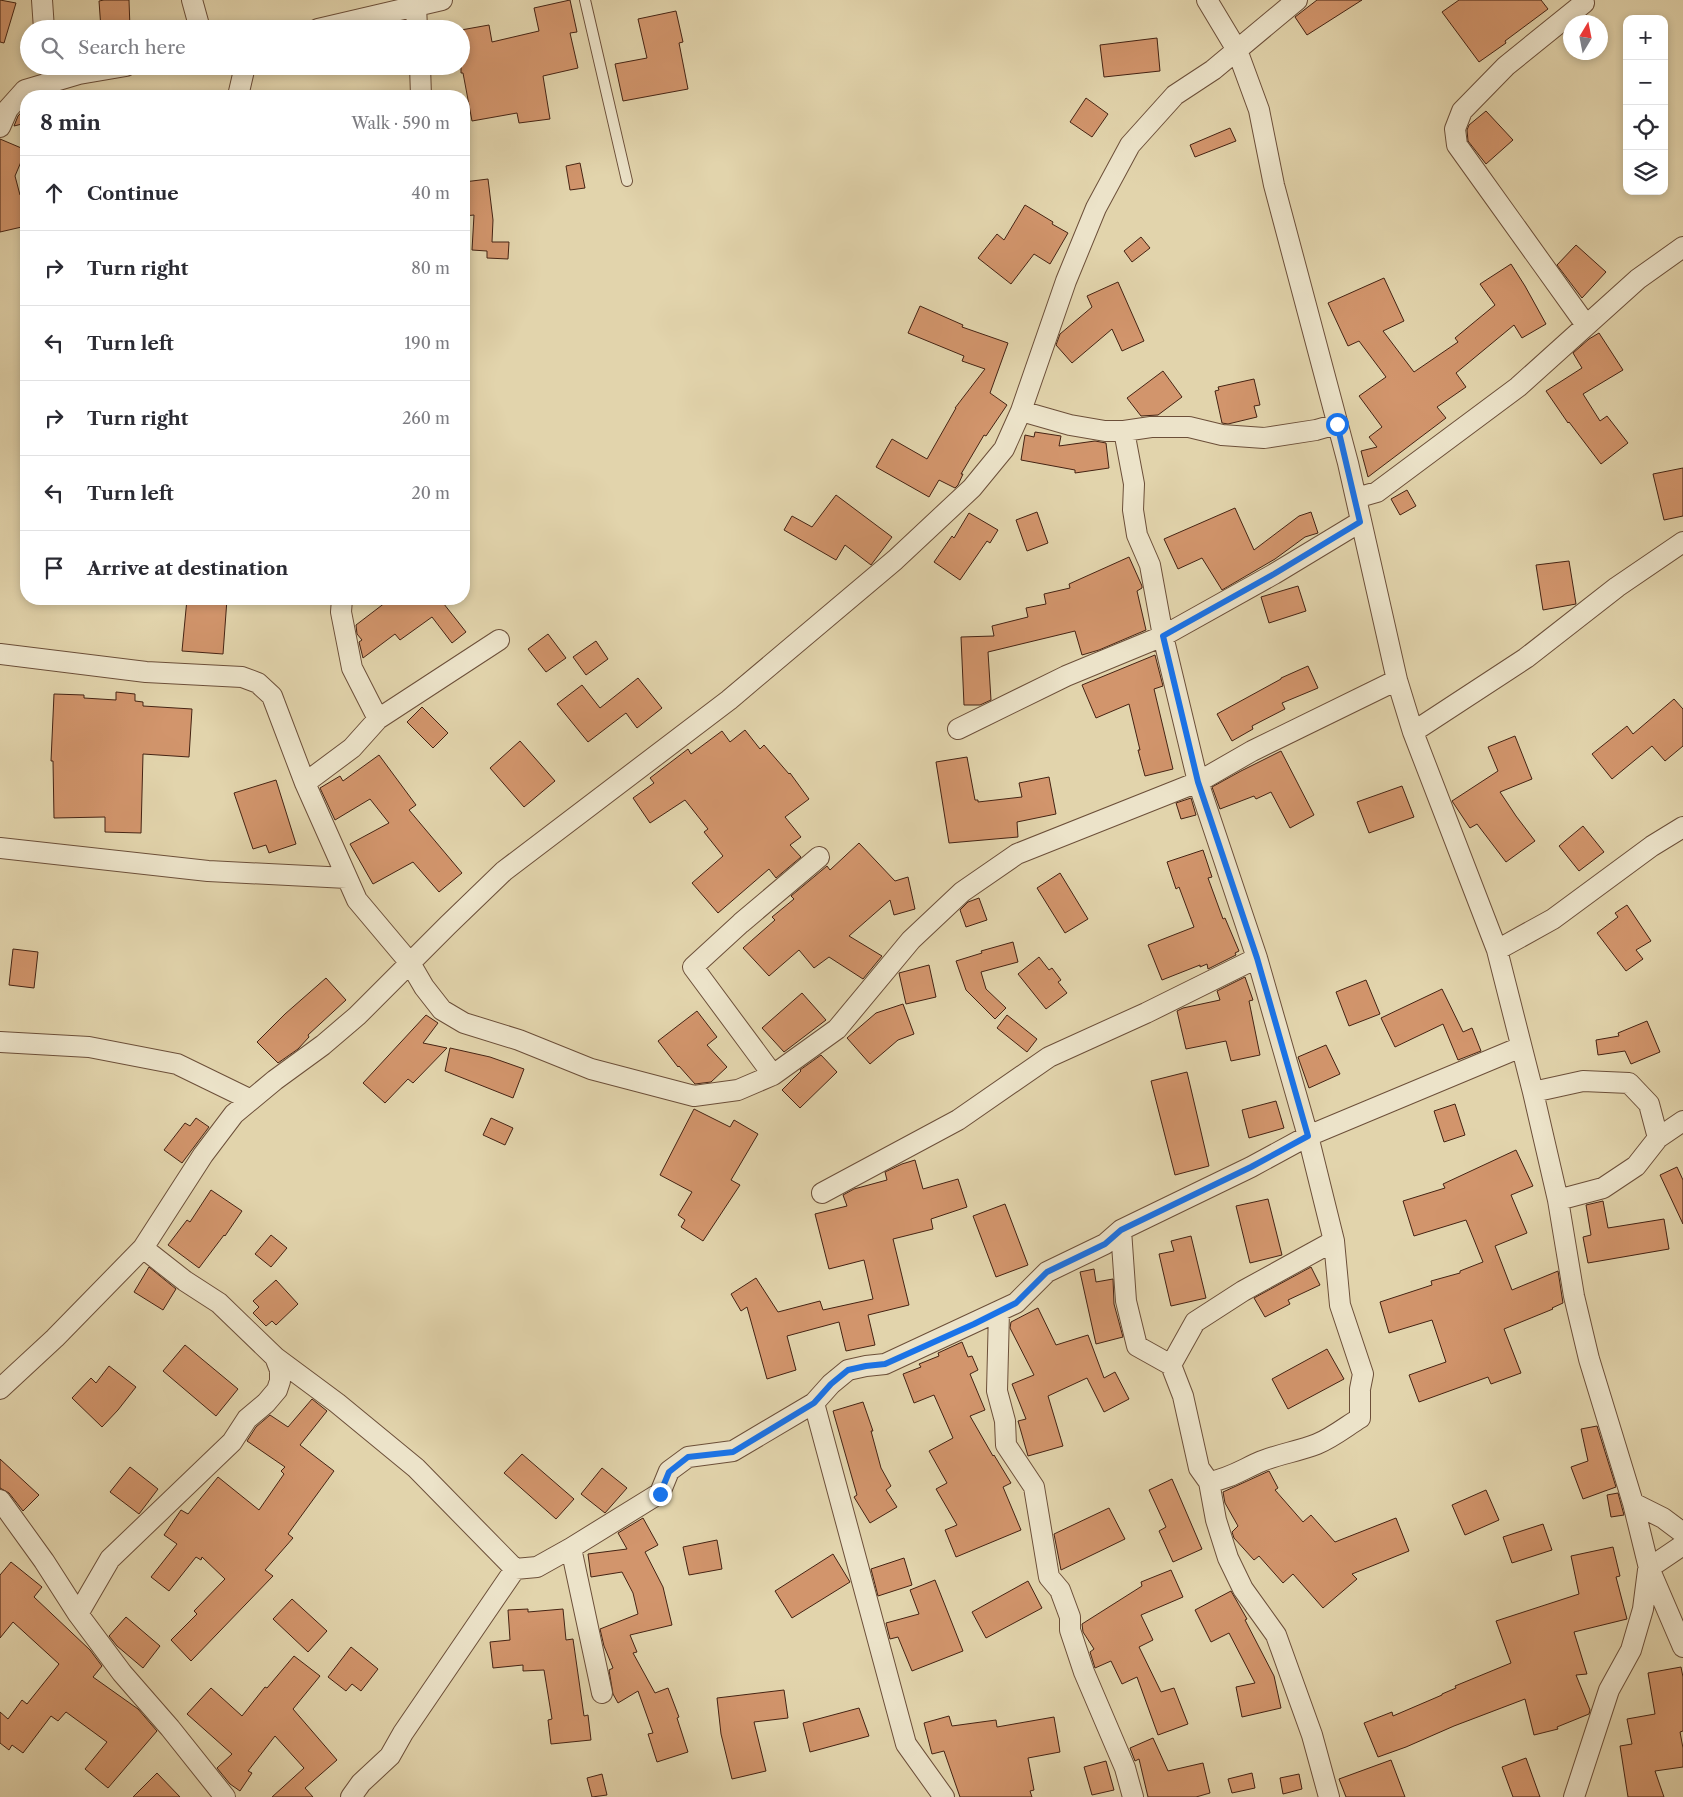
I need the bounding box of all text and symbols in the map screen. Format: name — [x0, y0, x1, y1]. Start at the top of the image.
north arrow — [1563, 15, 1608, 60]
map controls — [1623, 15, 1668, 195]
button: + — [1623, 15, 1668, 60]
search box — [20, 20, 470, 75]
icon: search — [38, 34, 66, 62]
text: Search here — [78, 36, 186, 59]
button: − — [1623, 60, 1668, 105]
button: locate — [1623, 105, 1668, 150]
text: 8 min — [40, 110, 101, 135]
text: Walk · 590 m — [351, 113, 450, 133]
button: layers — [1623, 150, 1668, 195]
icon: ahead — [40, 179, 68, 207]
text: Continue — [87, 182, 179, 205]
text: 40 m — [411, 183, 450, 203]
icon: right — [40, 254, 68, 282]
text: Turn right — [87, 257, 188, 280]
text: 80 m — [411, 258, 450, 278]
icon: left — [40, 329, 68, 357]
text: Turn left — [87, 332, 174, 355]
text: 190 m — [405, 333, 450, 353]
icon: right — [40, 404, 68, 432]
text: Turn right — [87, 407, 188, 430]
text: 260 m — [402, 408, 450, 428]
route start — [1326, 413, 1349, 436]
icon: left — [40, 479, 68, 507]
text: Turn left — [87, 482, 174, 505]
text: 20 m — [411, 483, 450, 503]
icon: arrive — [40, 554, 68, 582]
text: Arrive at destination — [87, 557, 288, 580]
route end — [649, 1483, 672, 1506]

